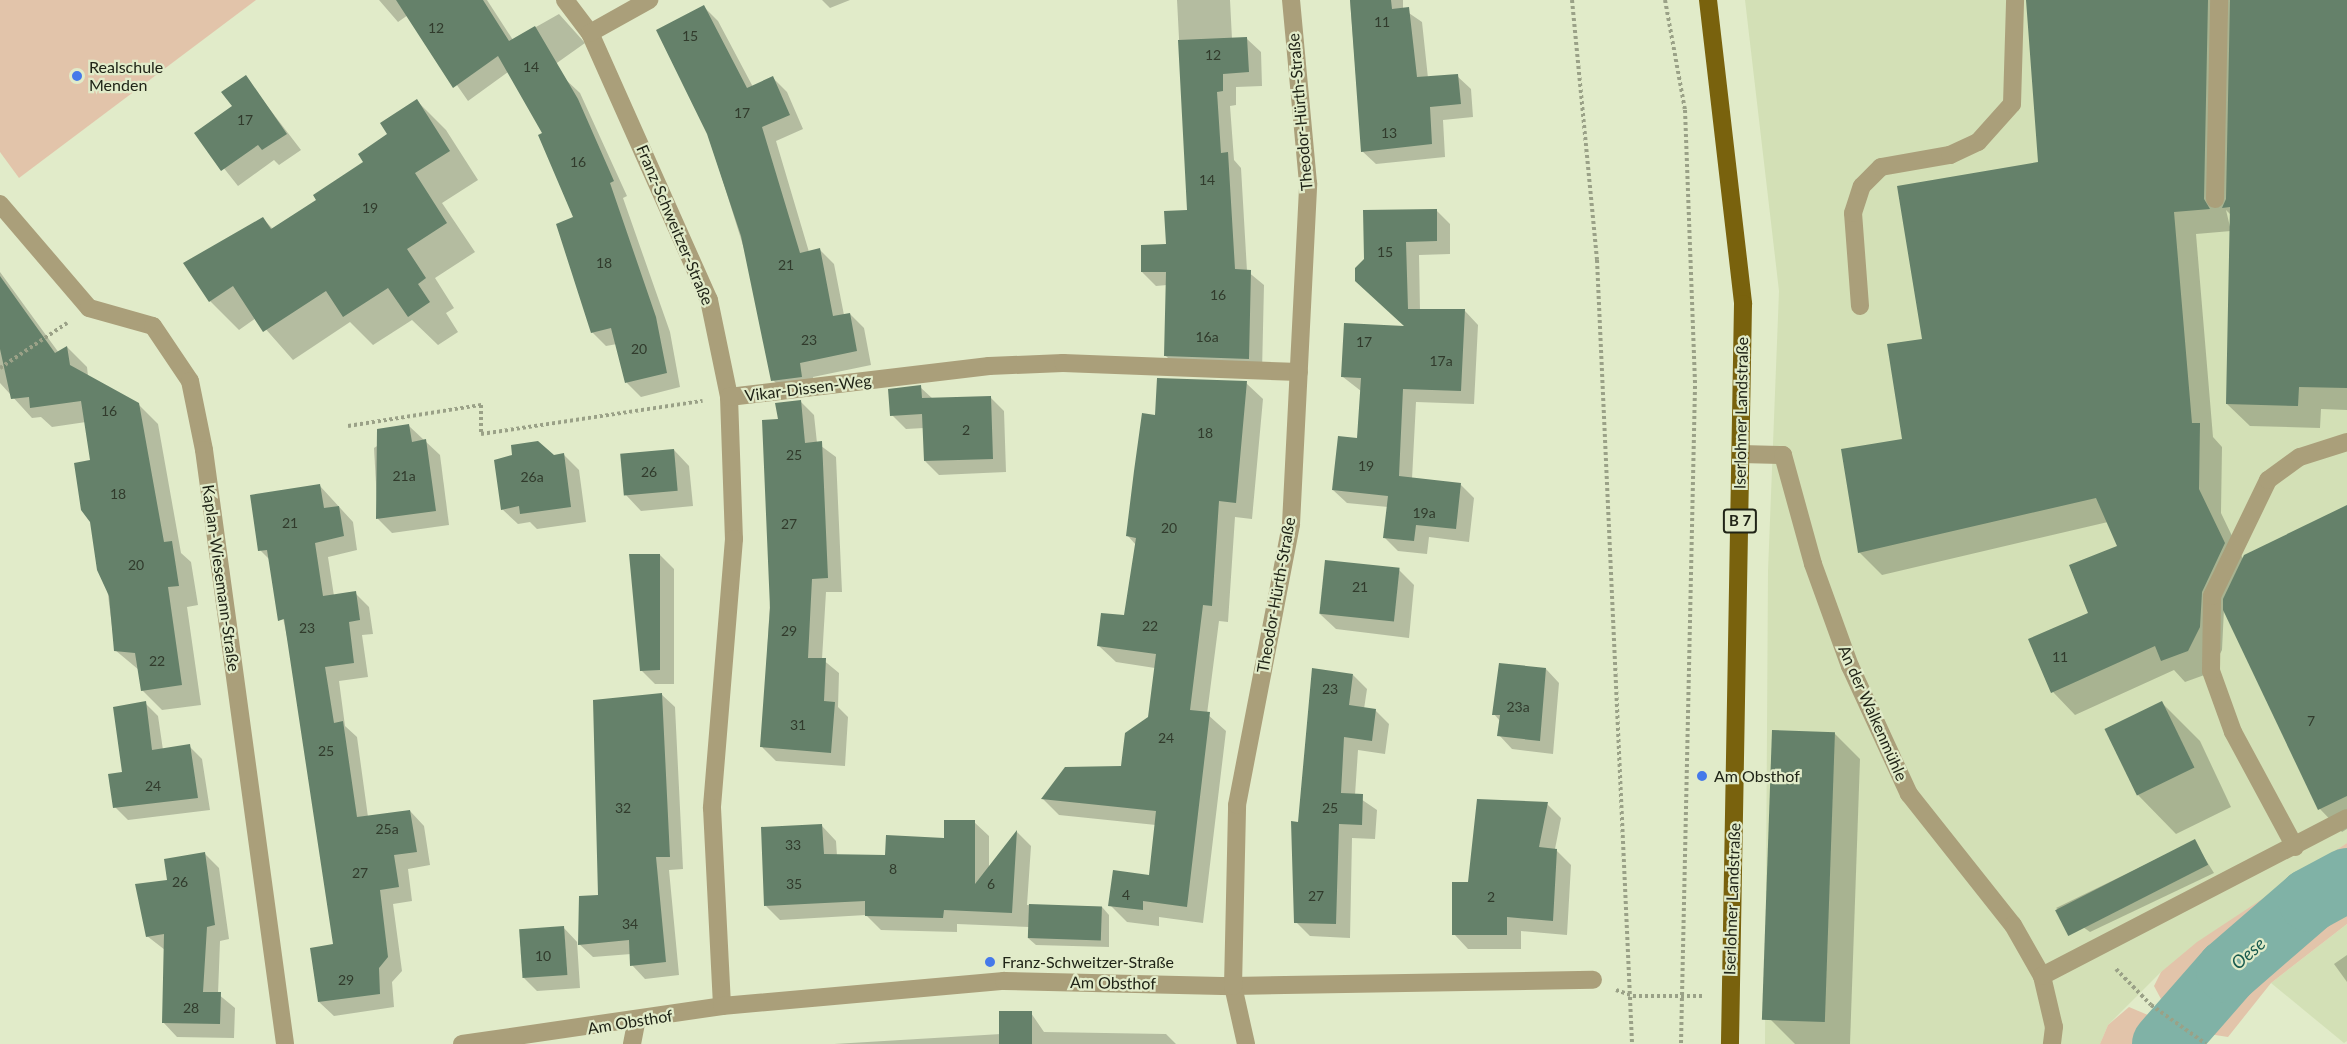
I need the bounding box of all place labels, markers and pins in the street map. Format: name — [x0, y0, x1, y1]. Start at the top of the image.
place label: Realschule Menden — [89, 57, 163, 95]
marker: Realschule Menden — [70, 69, 84, 83]
place label: Am Obsthof — [1714, 766, 1800, 786]
marker: Am Obsthof — [1695, 769, 1709, 783]
place label: Franz-Schweitzer-Straße — [1002, 952, 1174, 972]
marker: Franz-Schweitzer-Straße — [983, 955, 997, 969]

